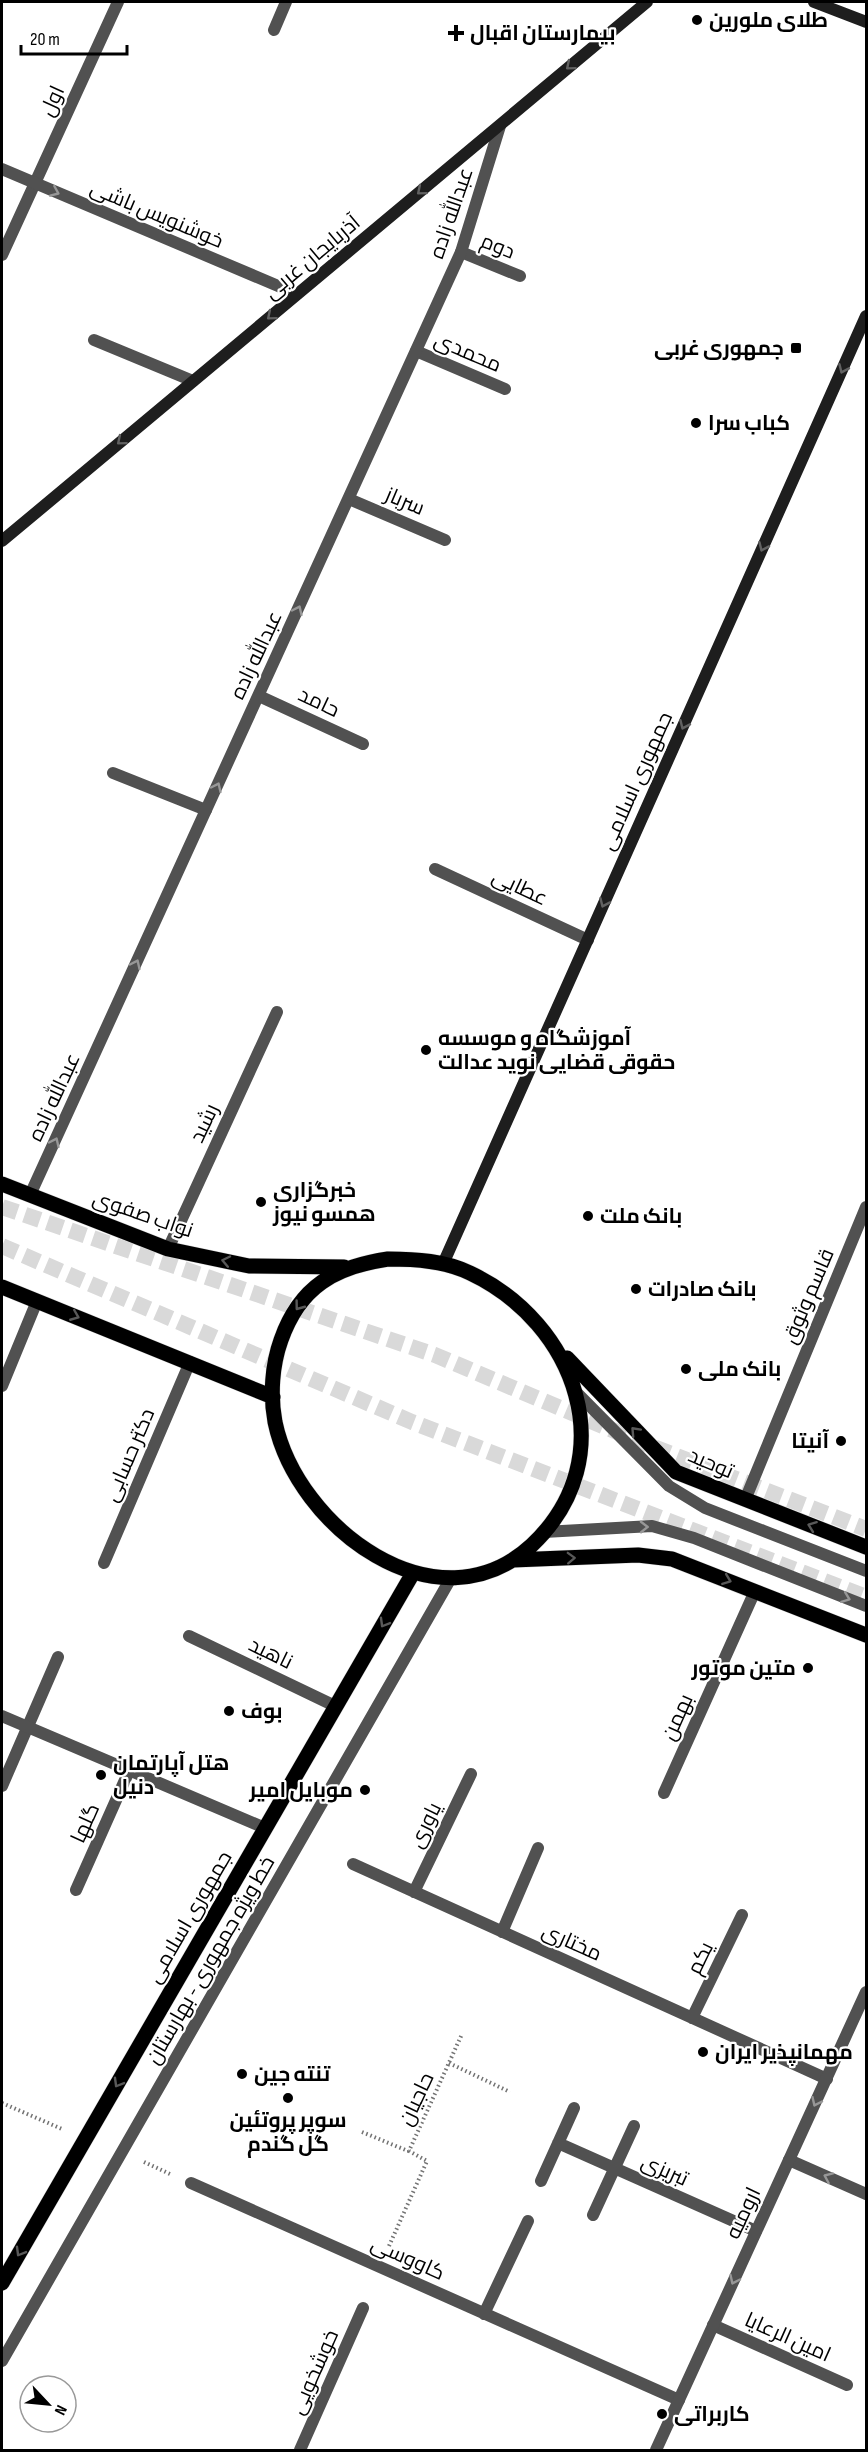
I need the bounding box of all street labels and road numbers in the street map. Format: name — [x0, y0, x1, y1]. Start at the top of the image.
street label: اول — [35, 82, 70, 120]
street label: عبدالله زاده — [422, 164, 479, 262]
street label: خوشنویس باشی — [86, 175, 227, 254]
street label: آذربایجان غربی — [259, 210, 366, 305]
street label: دوم — [477, 228, 519, 265]
street label: محمدی — [431, 327, 505, 378]
street label: سرباز — [380, 482, 428, 521]
street label: عبدالله زاده — [223, 606, 288, 703]
street label: حامد — [294, 682, 343, 723]
street label: جمهوری اسلامی — [595, 708, 678, 854]
street label: عطایی — [488, 864, 552, 911]
street label: عبدالله زاده — [21, 1048, 86, 1145]
street label: رشید — [185, 1100, 224, 1147]
street label: نواب صفوی — [89, 1186, 197, 1243]
street label: قاسم وثوق — [777, 1245, 841, 1348]
street label: دکتر حسابی — [99, 1405, 160, 1506]
street label: توحید — [684, 1443, 738, 1484]
street label: ناهید — [245, 1632, 297, 1675]
street label: بهمن — [656, 1690, 699, 1744]
street label: یاوری — [404, 1798, 447, 1852]
street label: گلها — [66, 1800, 105, 1847]
street label: جمهوری اسلامی — [141, 1847, 237, 1988]
street label: خط ویژه جمهوری - بهارستان — [141, 1852, 280, 2069]
street label: مختاری — [538, 1918, 606, 1967]
street label: یکم — [682, 1937, 720, 1979]
street label: حاجیان — [393, 2069, 440, 2130]
street label: تبریزی — [637, 2149, 693, 2192]
street label: ارومیه — [721, 2183, 766, 2243]
street label: کاووسی — [367, 2231, 449, 2286]
street label: امین الرعایا — [741, 2307, 835, 2367]
street label: خوشخویی — [285, 2326, 344, 2418]

